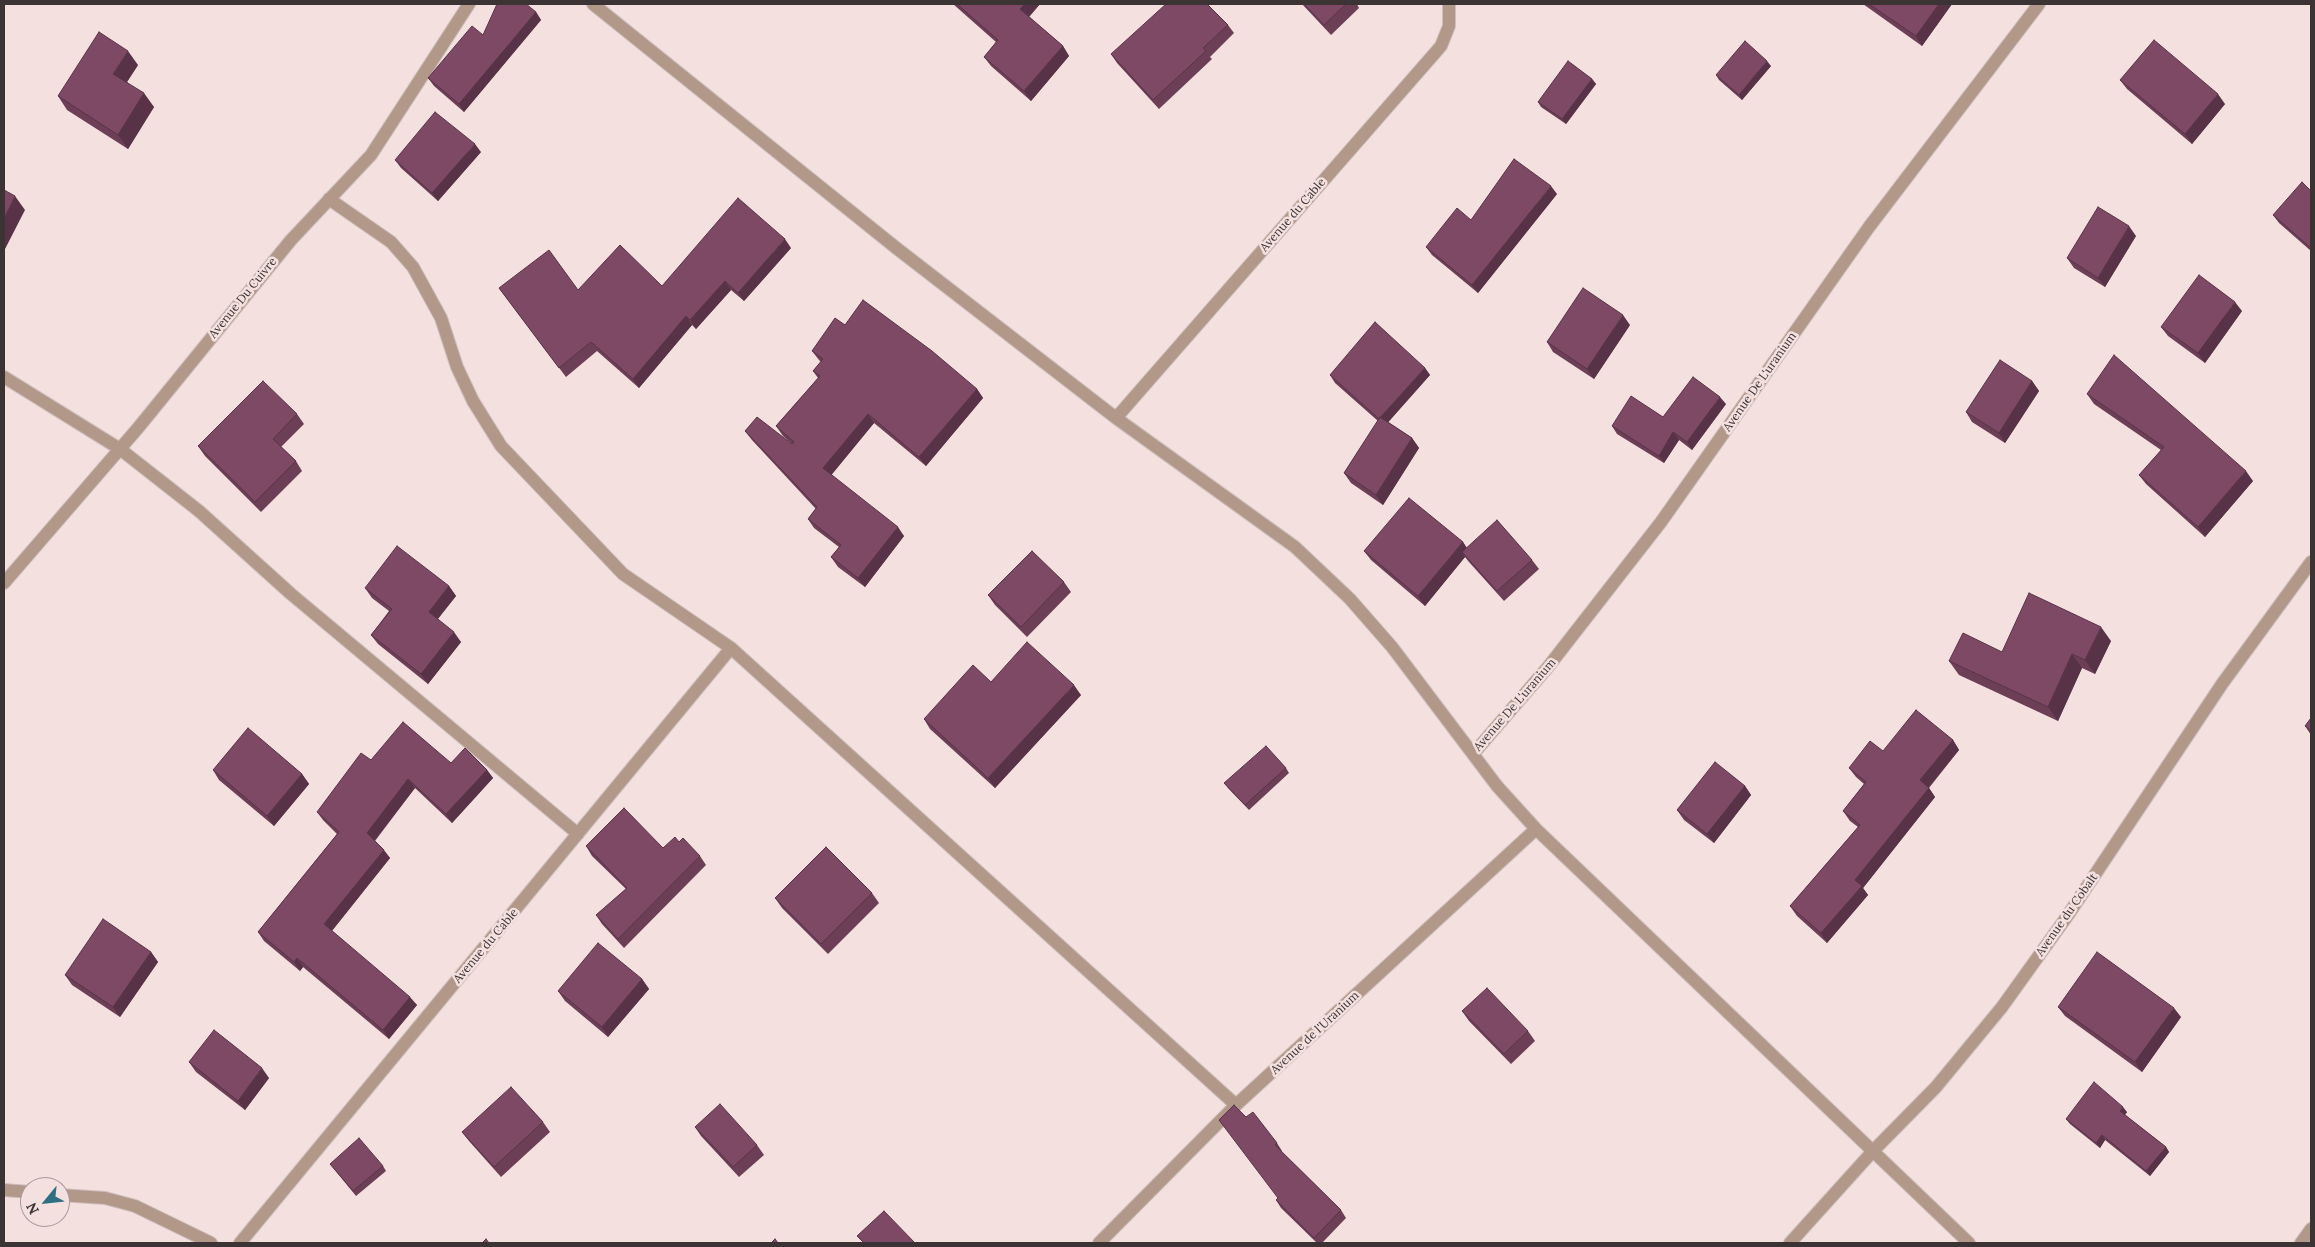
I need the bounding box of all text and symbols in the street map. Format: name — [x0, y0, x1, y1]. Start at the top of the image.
street label: Avenue du Cable — [1257, 175, 1329, 255]
street label: Avenue Du Cuivre — [206, 255, 280, 341]
street label: Avenue De L'uranium — [1720, 330, 1800, 434]
street label: Avenue De L'uranium — [1471, 656, 1559, 754]
street label: Avenue du Cobalt — [2033, 871, 2101, 959]
street label: Avenue du Cable — [451, 906, 521, 986]
street label: Avenue de l'Uranium — [1268, 988, 1362, 1078]
north arrow — [20, 1177, 70, 1227]
text: N — [22, 1200, 43, 1218]

